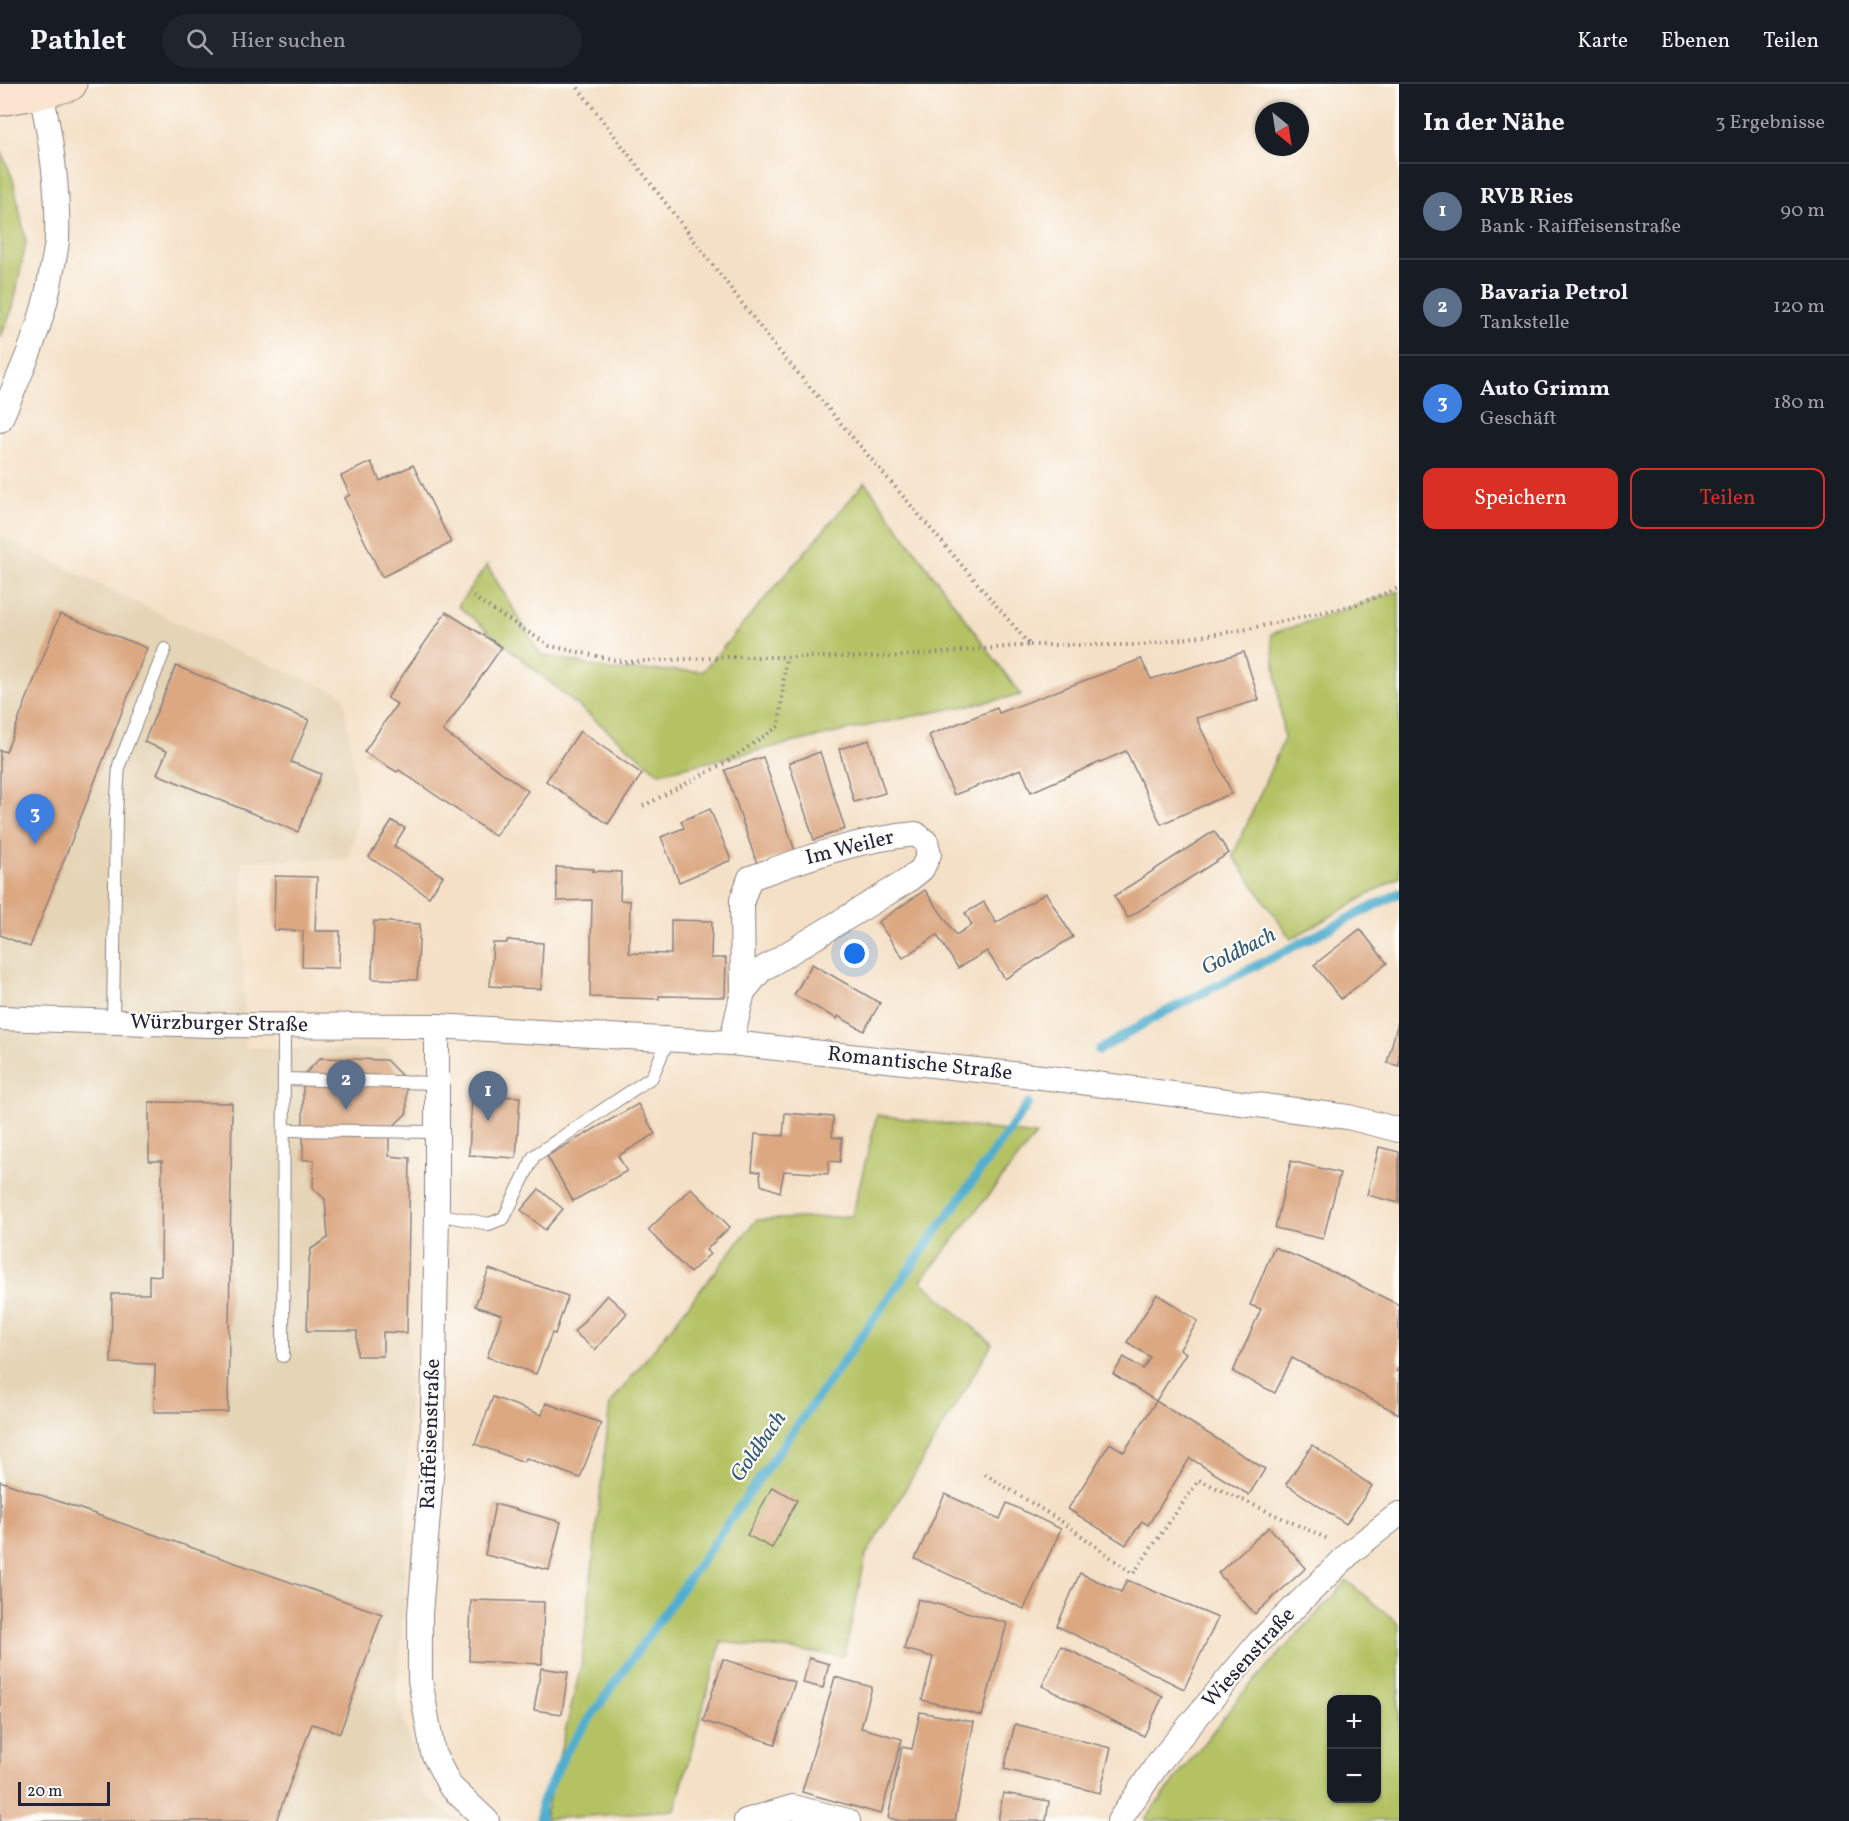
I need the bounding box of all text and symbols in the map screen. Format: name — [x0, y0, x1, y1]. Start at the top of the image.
search box — [162, 14, 582, 68]
text: Pathlet — [30, 22, 126, 61]
icon: search — [183, 25, 216, 58]
text: Hier suchen — [231, 26, 346, 57]
text: Karte — [1577, 27, 1628, 56]
text: Ebenen — [1661, 27, 1730, 56]
text: Teilen — [1763, 27, 1819, 56]
north arrow — [1255, 102, 1309, 156]
text: In der Nähe — [1423, 105, 1565, 141]
text: 3 Ergebnisse — [1715, 109, 1825, 137]
text: RVB Ries — [1480, 182, 1573, 213]
text: 1 — [1438, 197, 1447, 225]
text: 90 m — [1781, 197, 1825, 225]
text: Bank · Raiffeisenstraße — [1480, 213, 1681, 241]
text: Bavaria Petrol — [1480, 278, 1628, 309]
text: 2 — [1437, 293, 1448, 321]
text: 120 m — [1773, 293, 1825, 321]
text: Tankstelle — [1480, 309, 1570, 337]
text: Auto Grimm — [1480, 374, 1610, 405]
text: 3 — [1437, 389, 1448, 417]
text: 180 m — [1773, 389, 1825, 417]
text: Geschäft — [1480, 405, 1557, 433]
button: Speichern — [1423, 468, 1618, 529]
button: Teilen — [1630, 468, 1825, 529]
pin: 3 — [15, 794, 54, 844]
street label: Im Weiler — [803, 823, 898, 873]
water label: Goldbach — [1196, 920, 1282, 984]
your location — [840, 939, 869, 968]
street label: Würzburger Straße — [130, 1008, 308, 1040]
street label: Romantische Straße — [826, 1040, 1014, 1088]
pin: 2 — [326, 1060, 366, 1110]
pin: 1 — [468, 1072, 508, 1121]
street label: Raiffeisenstraße — [414, 1358, 448, 1510]
water label: Goldbach — [723, 1405, 795, 1489]
street label: Wiesenstraße — [1196, 1601, 1302, 1715]
map controls — [1327, 1695, 1381, 1803]
button: + — [1327, 1695, 1381, 1749]
button: − — [1327, 1749, 1381, 1803]
scale bar — [18, 1779, 110, 1806]
text: 20 m — [27, 1781, 62, 1803]

